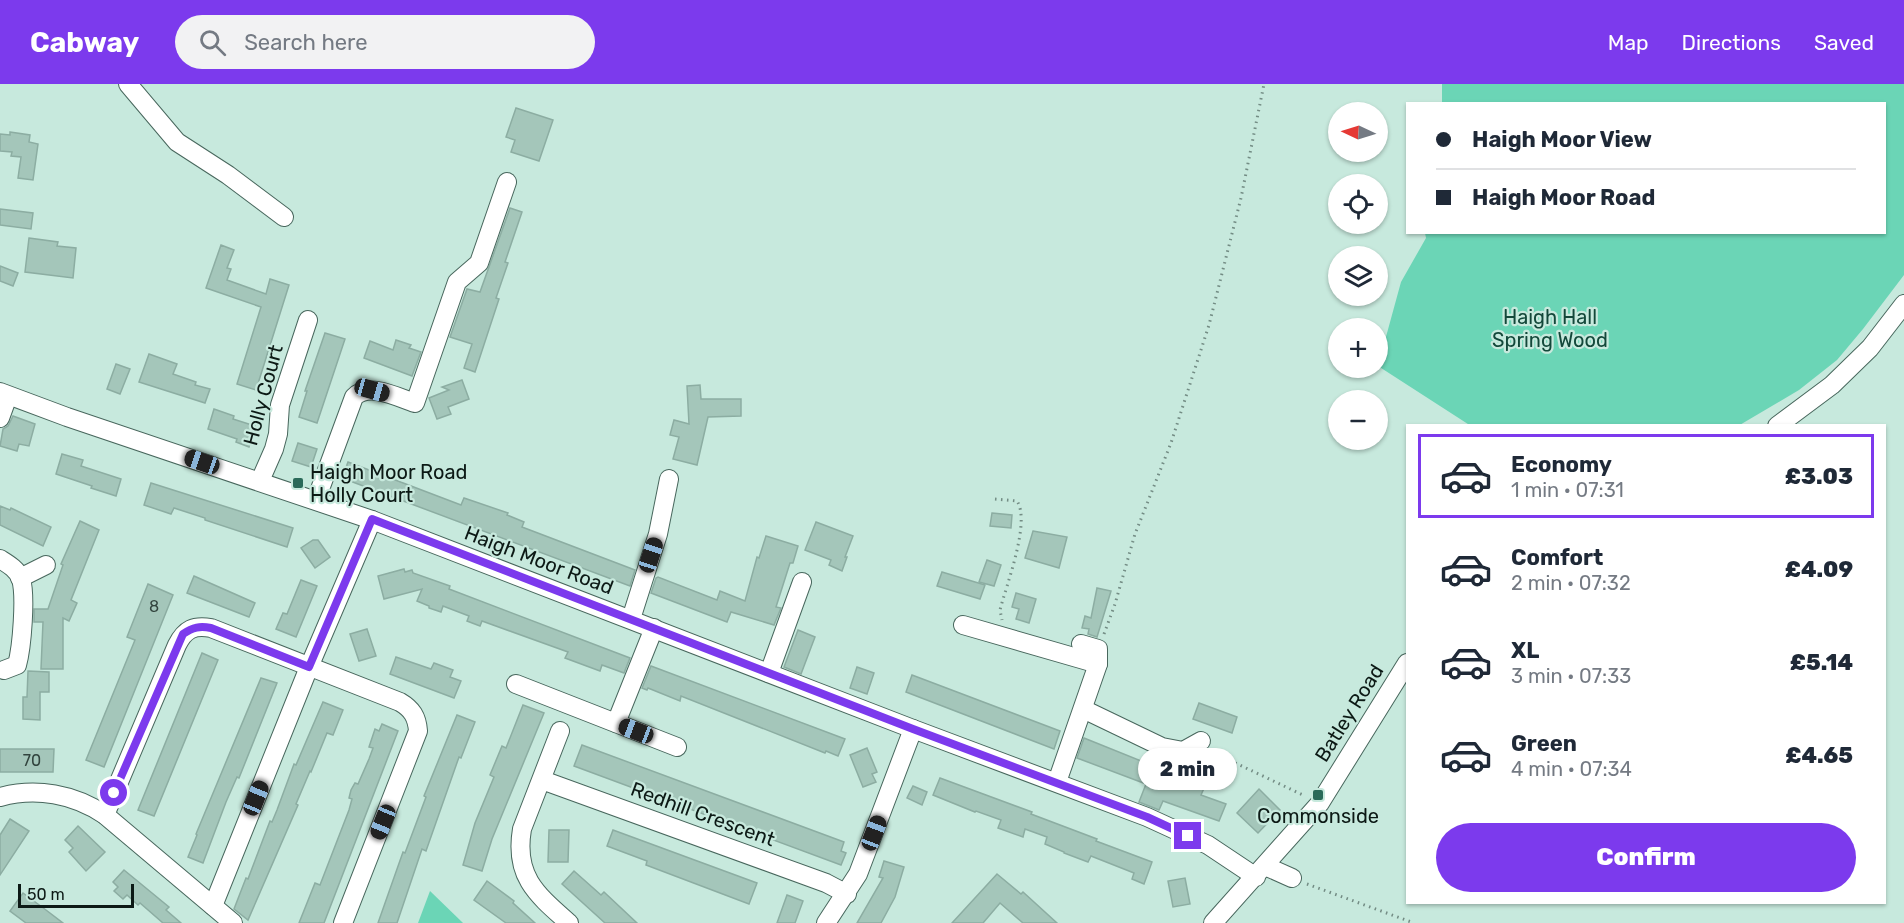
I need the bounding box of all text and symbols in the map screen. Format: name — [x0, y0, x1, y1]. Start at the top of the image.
search box — [175, 15, 595, 69]
text: Cabway — [30, 26, 139, 59]
icon: search — [196, 26, 229, 59]
text: Search here — [244, 29, 368, 56]
text: Map — [1608, 30, 1649, 55]
text: Directions — [1682, 30, 1781, 55]
text: Saved — [1814, 30, 1874, 55]
north arrow — [1328, 102, 1388, 162]
map controls — [1328, 102, 1388, 450]
text: Haigh Moor View — [1472, 126, 1652, 153]
button: locate — [1328, 174, 1388, 234]
text: Haigh Moor Road — [1472, 184, 1655, 211]
button: layers — [1328, 246, 1388, 306]
park label: Haigh Hall Spring Wood — [1492, 305, 1608, 352]
button: + — [1328, 318, 1388, 378]
street label: Holly Court — [238, 342, 288, 448]
car — [352, 376, 392, 404]
button: − — [1328, 390, 1388, 450]
car — [182, 448, 222, 476]
icon: car — [1439, 449, 1493, 503]
text: Economy — [1511, 451, 1612, 478]
place label: Haigh Moor Road Holly Court — [310, 460, 467, 507]
text: £3.03 — [1785, 463, 1853, 490]
marker: Haigh Moor Road Holly Court — [291, 476, 305, 490]
text: 1 min · 07:31 — [1511, 478, 1624, 502]
street label: Haigh Moor Road — [461, 521, 617, 599]
car — [637, 535, 665, 575]
icon: car — [1439, 542, 1493, 596]
text: Comfort — [1511, 544, 1603, 571]
text: £4.09 — [1785, 556, 1853, 583]
text: 2 min · 07:32 — [1511, 571, 1631, 595]
house number: 8 — [149, 597, 159, 616]
icon: car — [1439, 635, 1493, 689]
text: XL — [1511, 637, 1539, 664]
text: £5.14 — [1790, 649, 1853, 676]
street label: Batley Road — [1310, 660, 1388, 766]
text: 3 min · 07:33 — [1511, 664, 1631, 688]
car — [616, 716, 656, 746]
icon: car — [1439, 728, 1493, 782]
text: Green — [1511, 730, 1577, 757]
text: £4.65 — [1785, 742, 1853, 769]
callout: 2 min — [1138, 749, 1238, 791]
house number: 70 — [23, 751, 41, 770]
text: 2 min — [1160, 757, 1215, 781]
text: 4 min · 07:34 — [1511, 757, 1632, 781]
street label: Redhill Crescent — [628, 777, 779, 851]
car — [241, 778, 271, 818]
route start — [100, 779, 127, 806]
marker: Commonside — [1311, 788, 1325, 802]
car — [368, 802, 398, 842]
place label: Commonside — [1257, 804, 1379, 828]
car — [859, 813, 889, 853]
route end — [1174, 822, 1201, 849]
button: Confirm — [1436, 823, 1856, 892]
scale bar — [18, 881, 134, 908]
text: 50 m — [27, 885, 65, 904]

